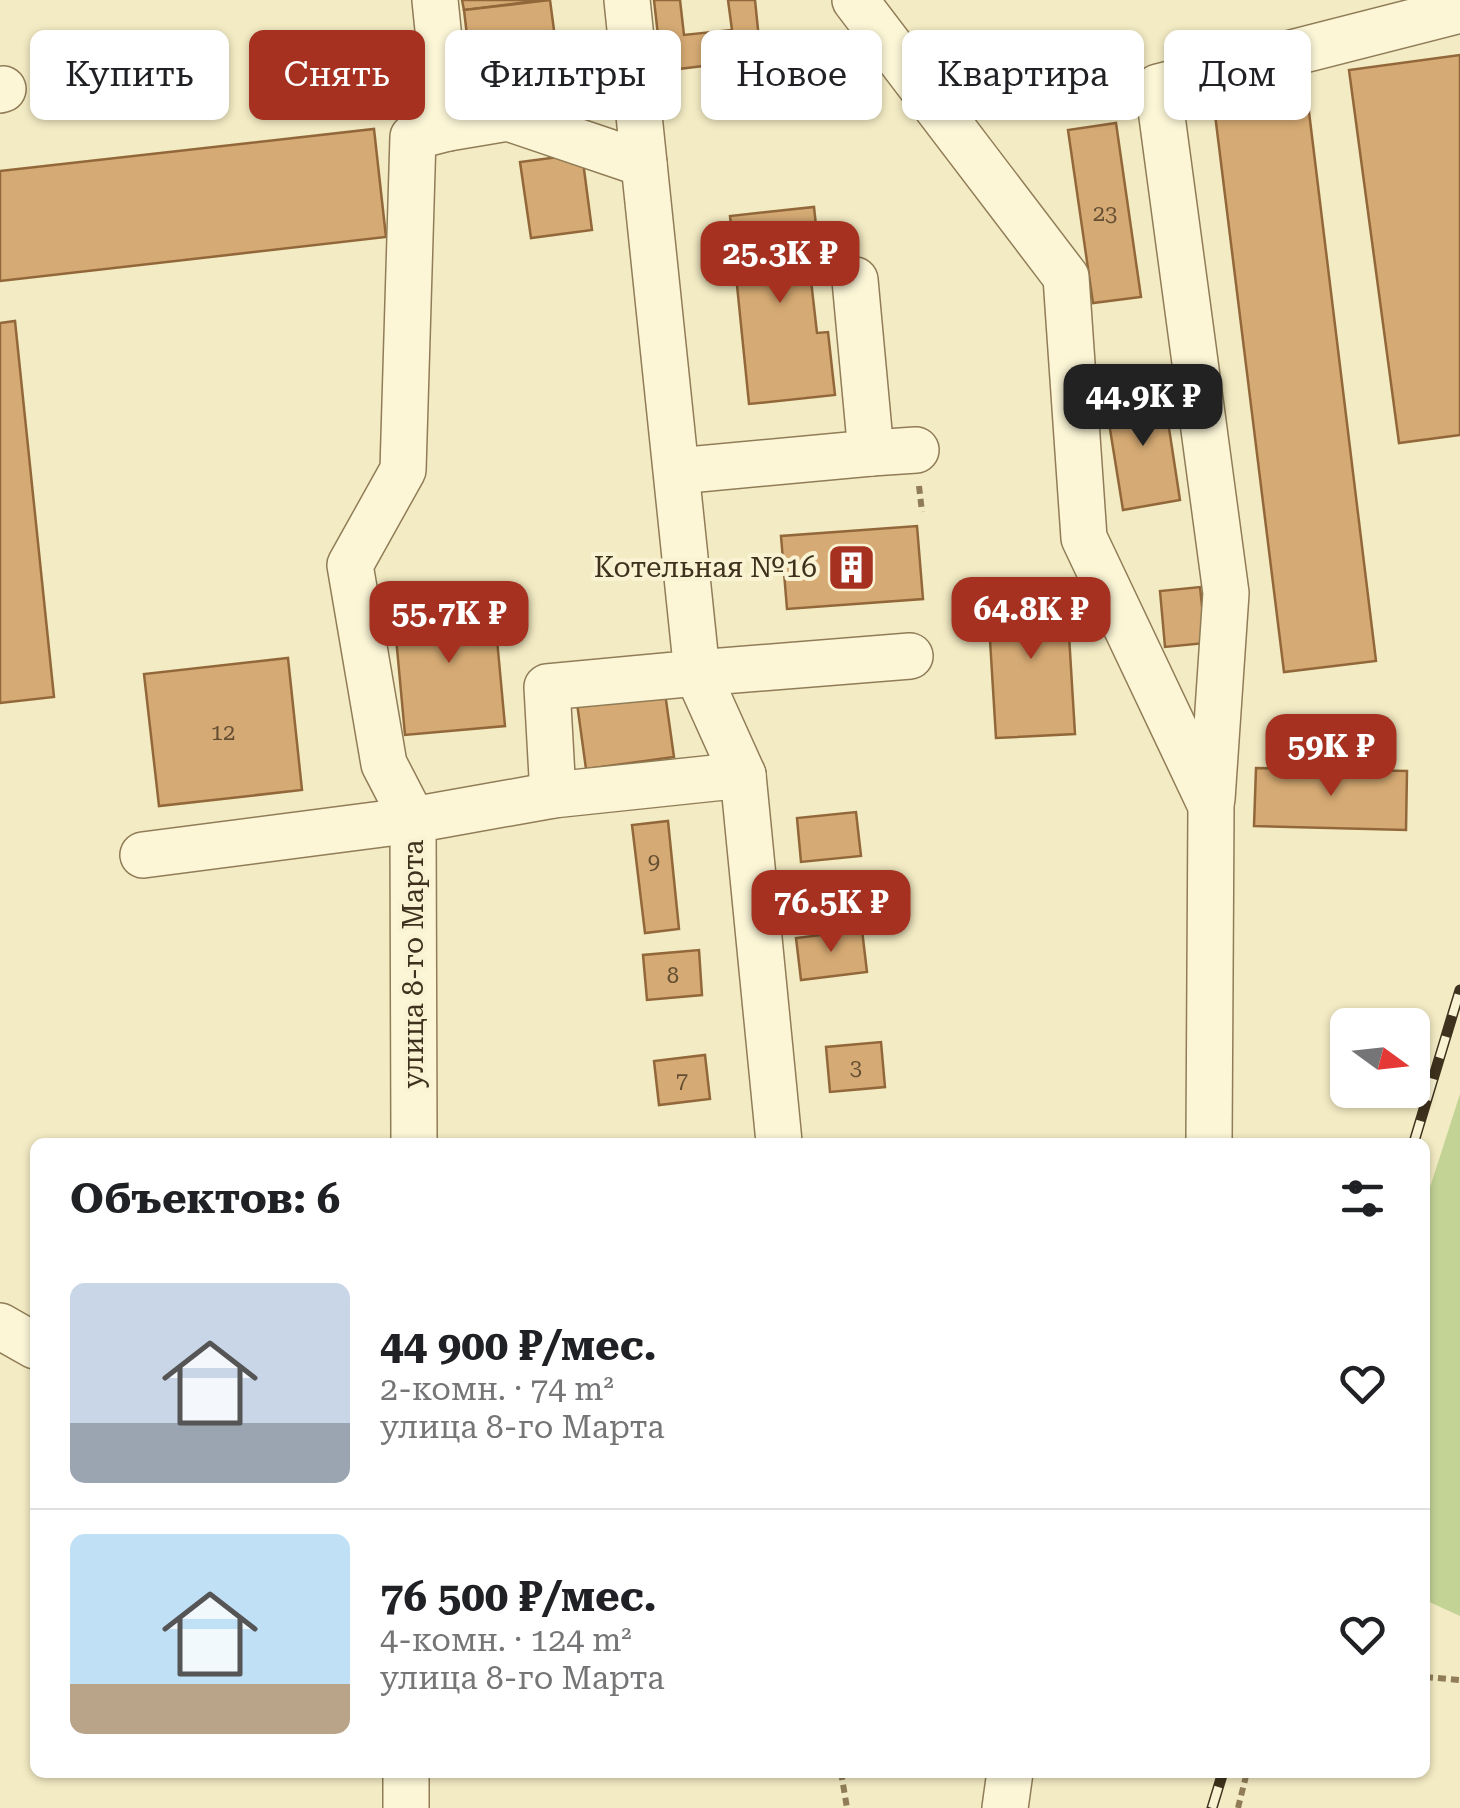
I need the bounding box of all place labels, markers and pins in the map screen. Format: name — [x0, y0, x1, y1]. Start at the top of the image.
pin: 25.3K ₽ — [688, 221, 872, 306]
pin: 44.9K ₽ — [1051, 364, 1235, 449]
building icon: Котельная №16 — [826, 541, 878, 593]
place label: Котельная №16 — [594, 551, 817, 584]
pin: 64.8K ₽ — [939, 577, 1123, 662]
pin: 55.7K ₽ — [357, 581, 541, 666]
pin: 59K ₽ — [1261, 714, 1401, 799]
pin: 76.5K ₽ — [739, 870, 923, 955]

